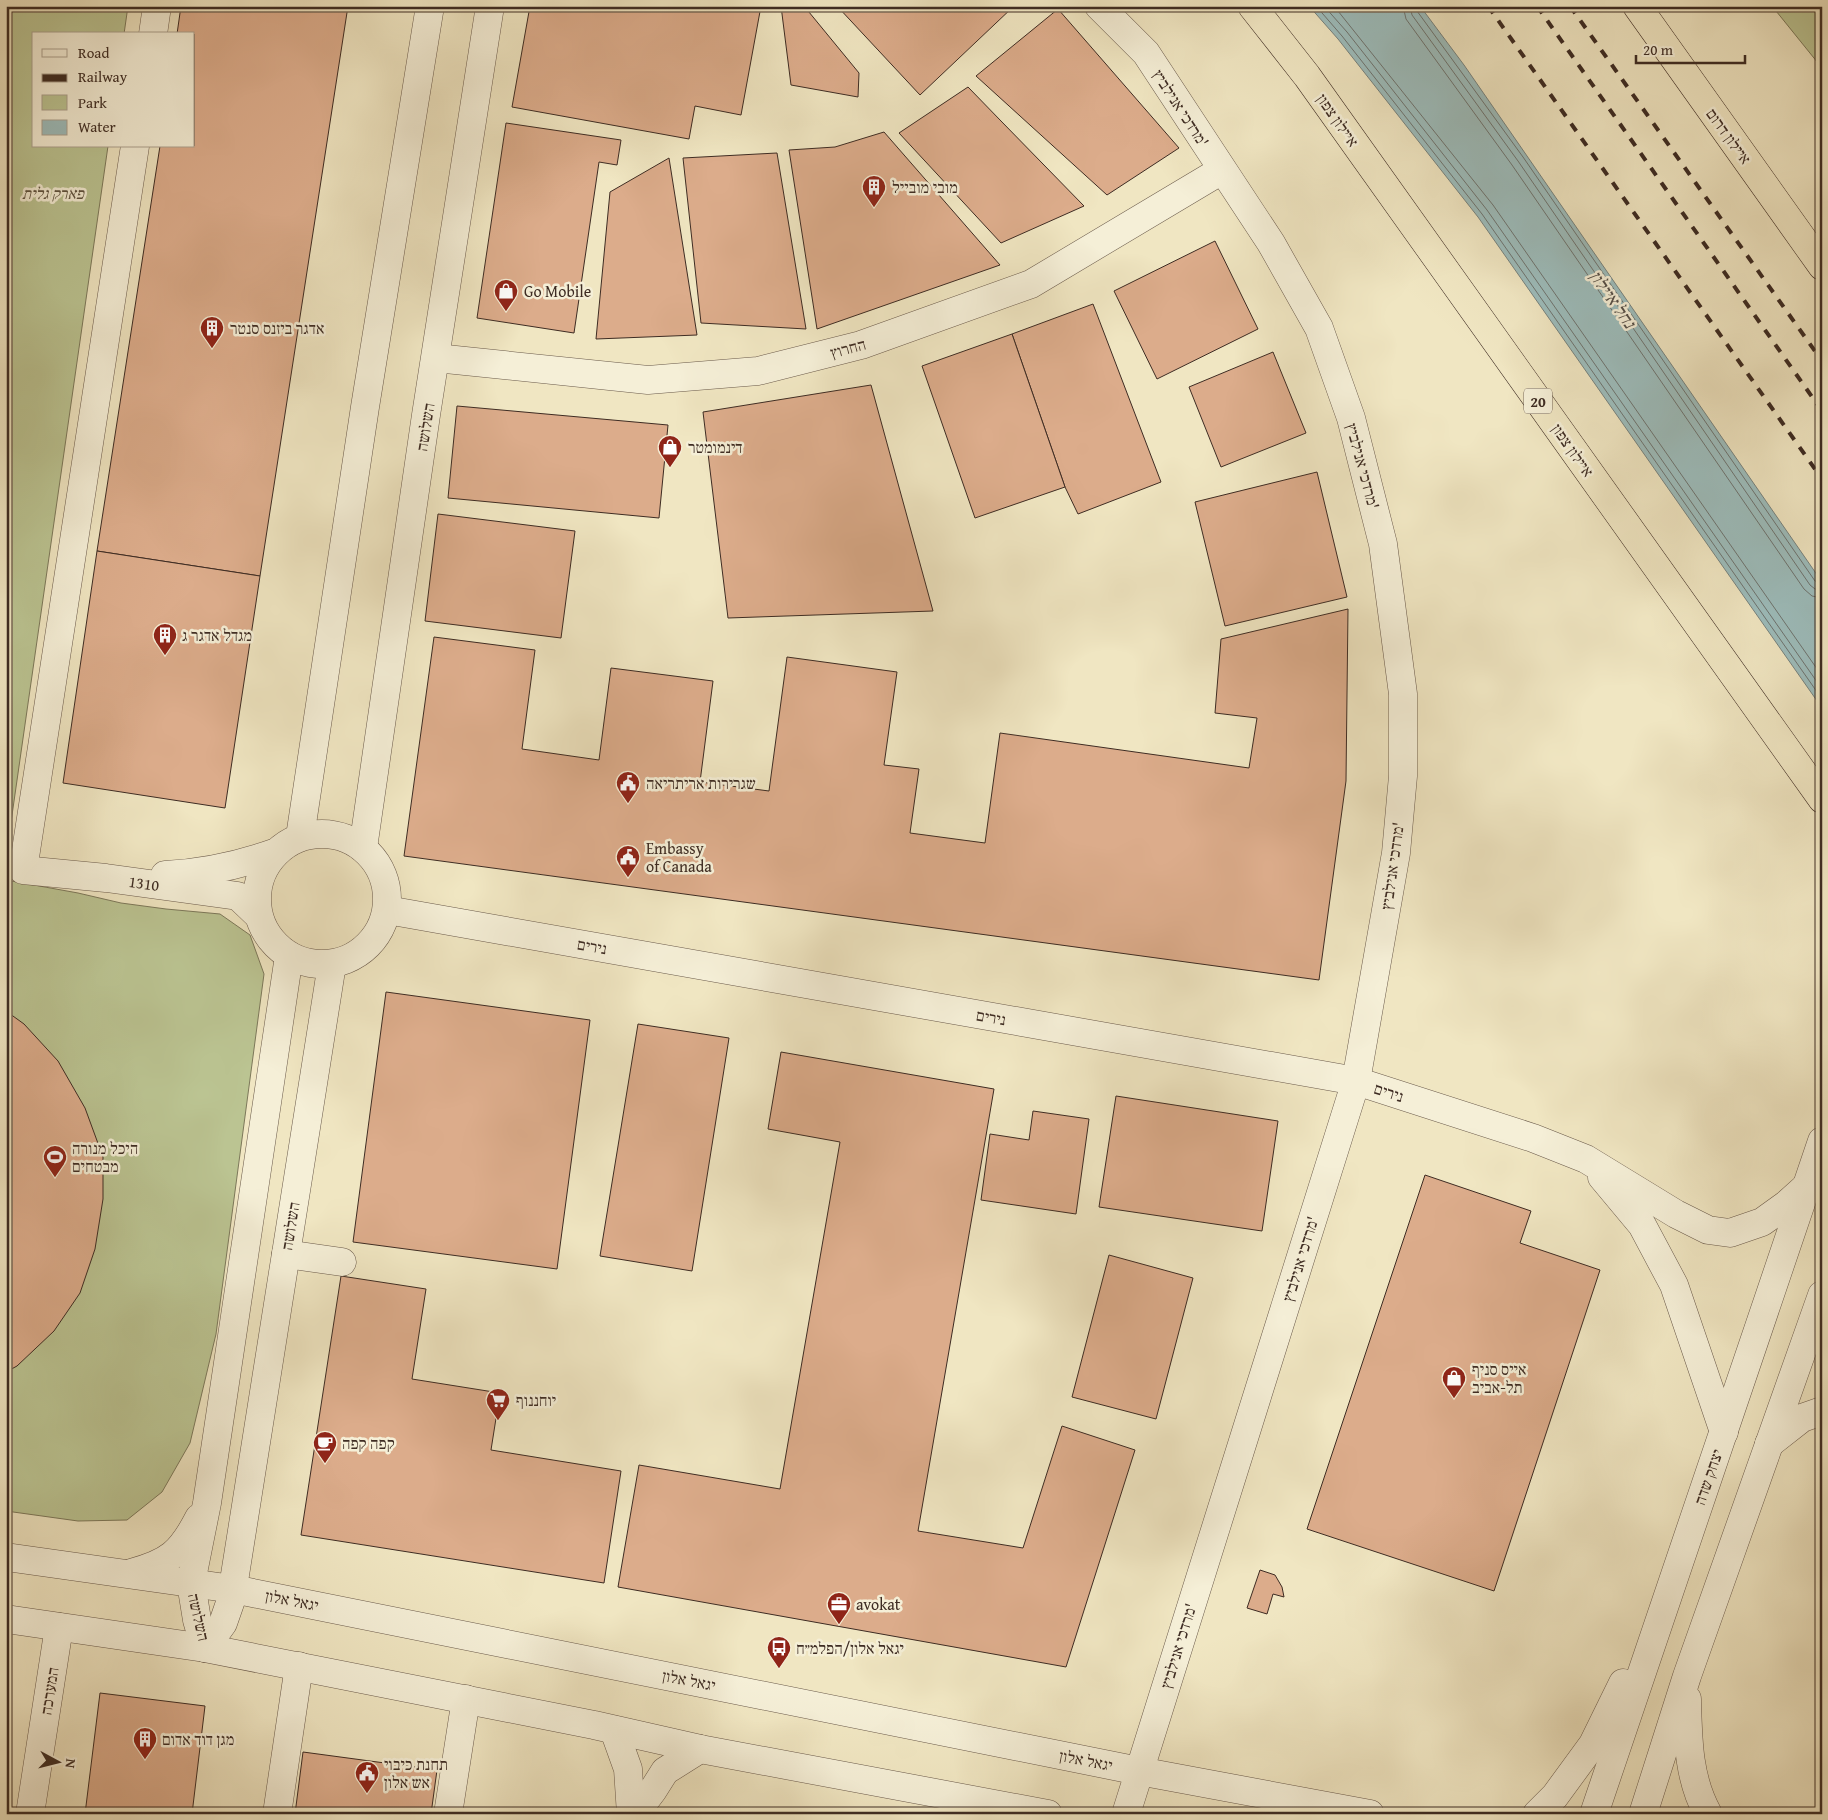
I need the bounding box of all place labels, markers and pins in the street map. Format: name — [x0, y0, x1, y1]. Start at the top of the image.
building icon: מובי מובייל — [861, 174, 887, 208]
place label: מובי מובייל — [892, 175, 958, 199]
shop icon: Go Mobile — [493, 278, 519, 312]
place label: Go Mobile — [524, 279, 591, 303]
building icon: אדגר ביזנס סנטר — [199, 315, 225, 349]
place label: אדגר ביזנס סנטר — [230, 316, 324, 340]
shop icon: דינמומטר — [657, 434, 683, 468]
place label: דינמומטר — [688, 435, 743, 459]
building icon: מגדל אדגר ג — [152, 622, 178, 656]
place label: מגדל אדגר ג — [182, 623, 252, 647]
public building icon: שגרירות אריתריאה — [615, 770, 641, 804]
place label: שגרירות אריתריאה — [646, 771, 756, 795]
place label: Embassy of Canada — [646, 836, 712, 878]
public building icon: Embassy of Canada — [615, 844, 641, 878]
place label: היכל מנורה מבטחים — [72, 1136, 138, 1178]
sports icon: היכל מנורה מבטחים — [42, 1144, 68, 1178]
place label: אייס סניף תל-אביב — [1472, 1357, 1526, 1399]
shop icon: אייס סניף תל-אביב — [1441, 1365, 1467, 1399]
supermarket icon: יוחננוף — [485, 1387, 511, 1421]
place label: יוחננוף — [516, 1388, 556, 1412]
cafe icon: קפה קפה — [312, 1430, 338, 1464]
place label: קפה קפה — [342, 1431, 395, 1455]
office icon: avokat — [826, 1591, 852, 1625]
place label: avokat — [856, 1592, 901, 1616]
bus stop icon: יגאל אלון/הפלמ״ח — [766, 1635, 792, 1669]
place label: יגאל אלון/הפלמ״ח — [796, 1636, 904, 1660]
building icon: מגן דוד אדום — [132, 1726, 158, 1760]
place label: מגן דוד אדום — [162, 1727, 234, 1751]
place label: תחנת כיבוי אש אלון — [384, 1752, 448, 1794]
public building icon: תחנת כיבוי אש אלון — [354, 1760, 380, 1794]

